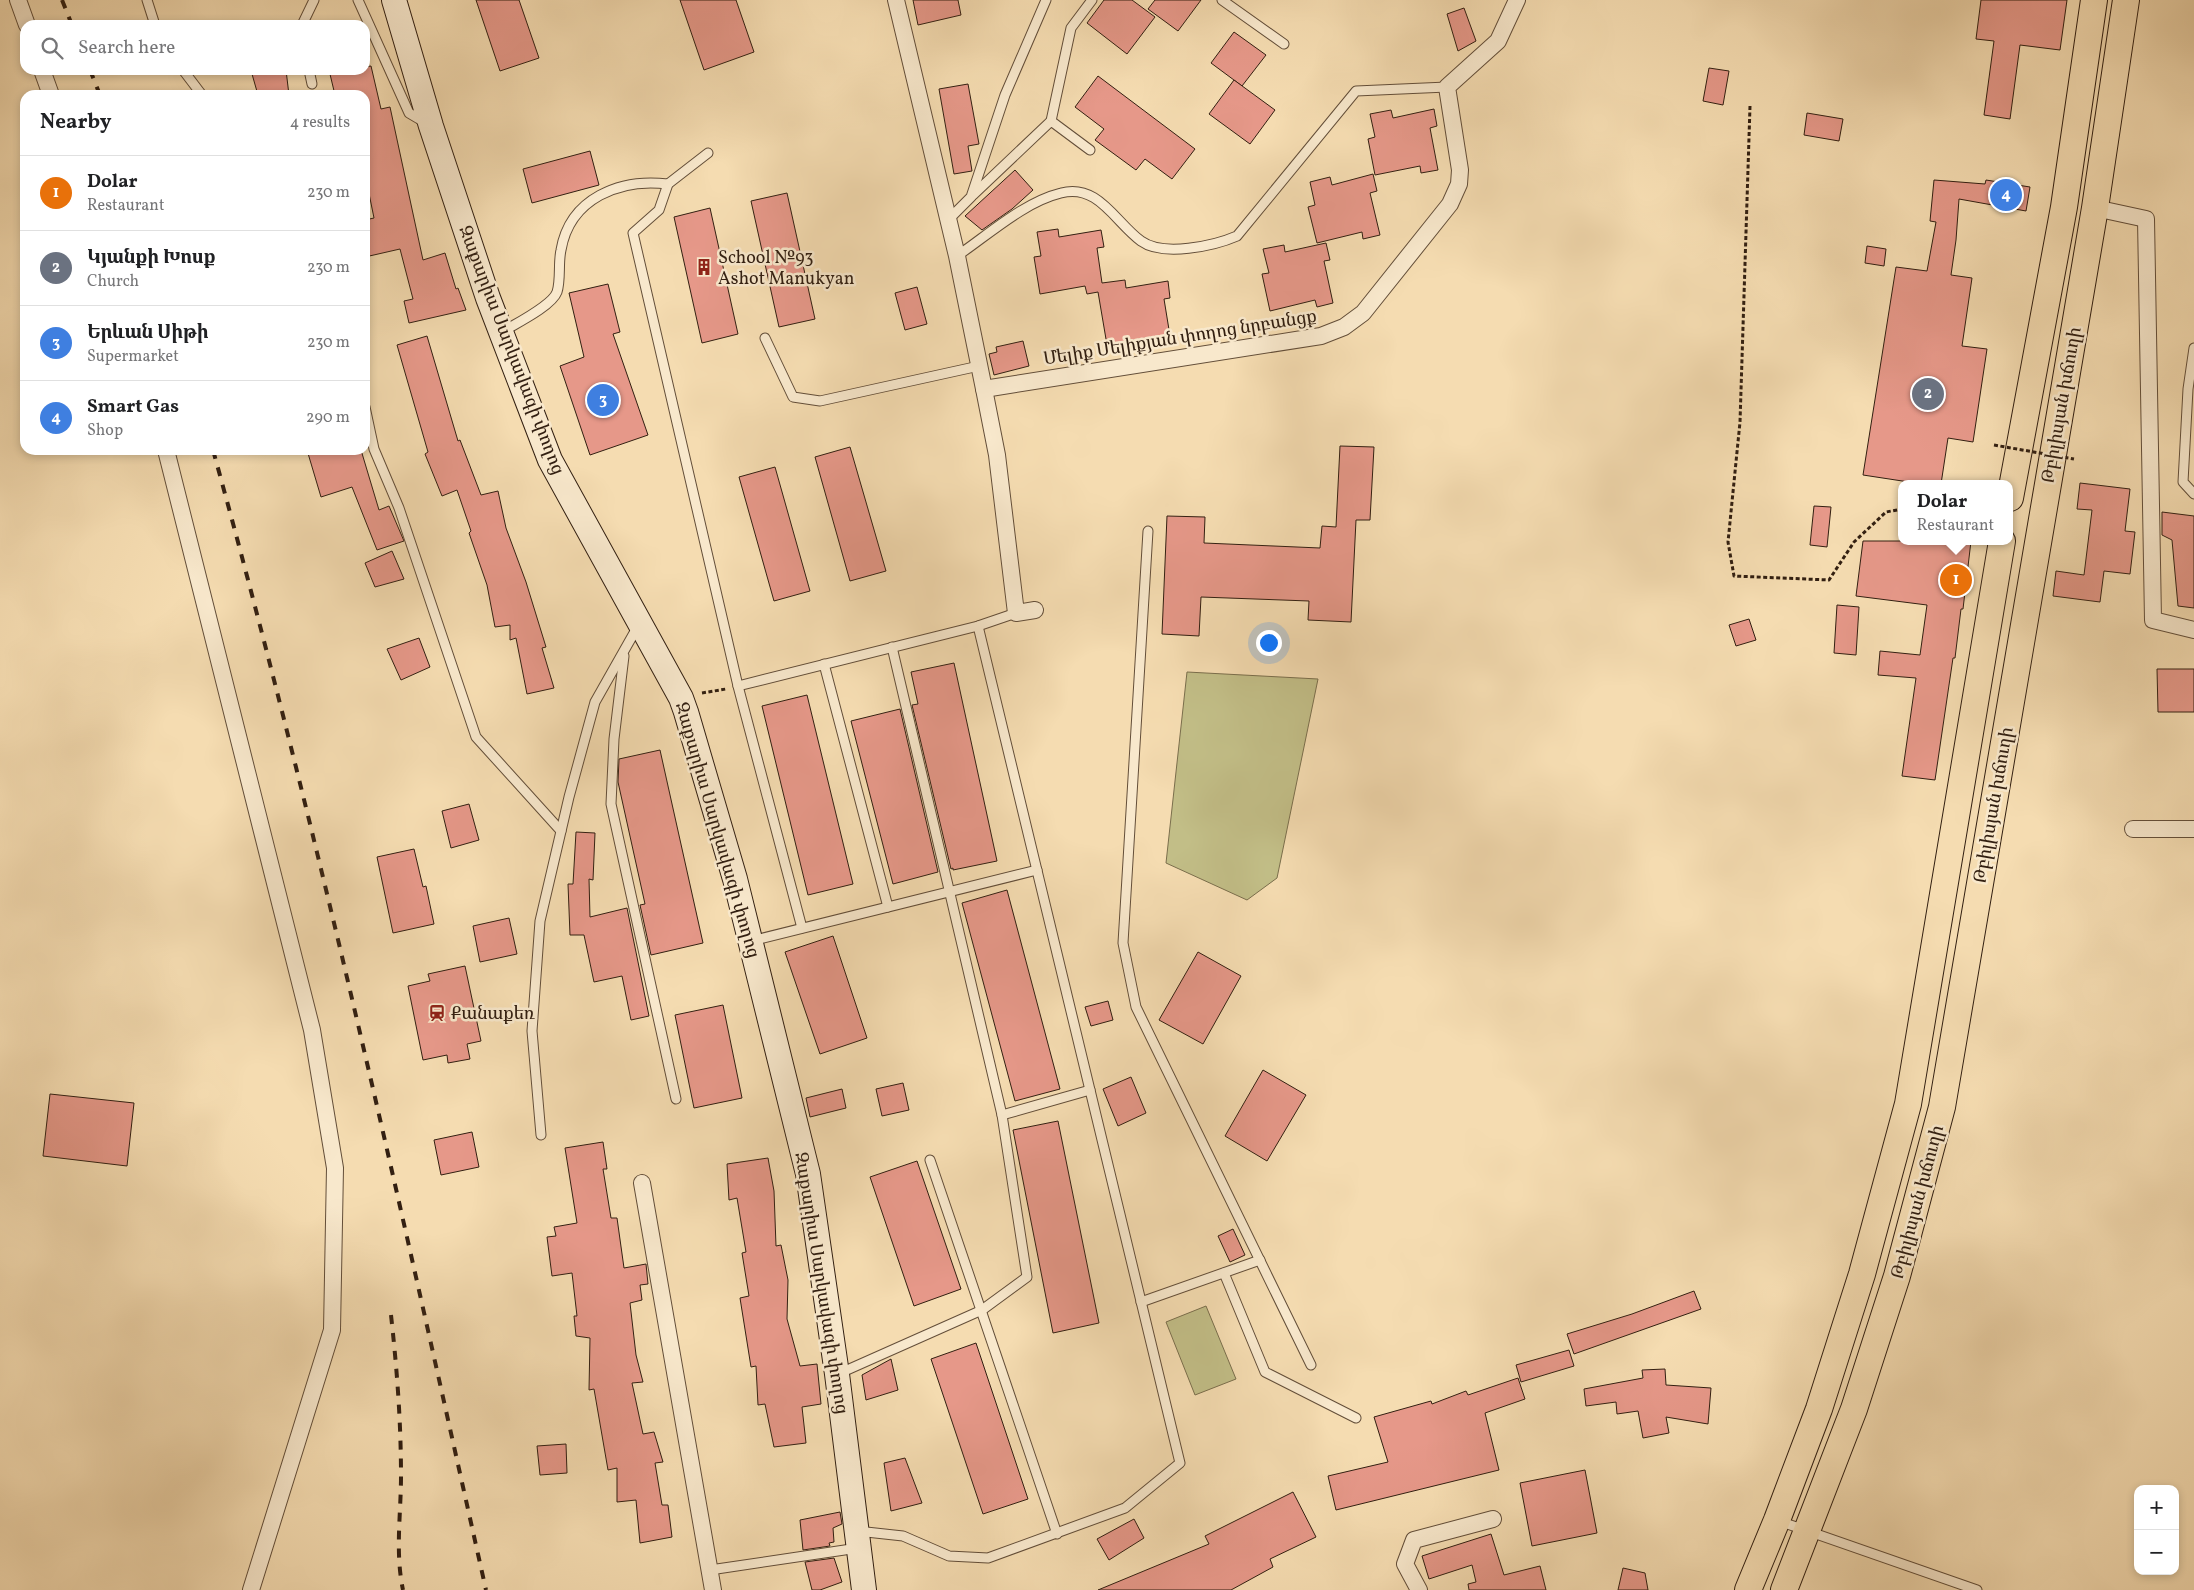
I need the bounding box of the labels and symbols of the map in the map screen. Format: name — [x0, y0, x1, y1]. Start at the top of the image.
pin: 4 — [1990, 176, 2022, 214]
street label: Զաքարիա Սարկավագի փողոց — [451, 222, 570, 479]
place label: School №93 Ashot Manukyan — [718, 246, 855, 292]
building icon: School №93 Ashot Manukyan — [694, 257, 714, 277]
street label: Մելիք Մելիքյան փողոց նրբանցք — [1042, 305, 1319, 372]
street label: Թբիլիսյան խճուղի — [2036, 325, 2089, 485]
pin: 2 — [1912, 375, 1944, 413]
pin: 3 — [587, 381, 619, 419]
pin: 1 — [1940, 561, 1972, 599]
your location — [1256, 630, 1282, 656]
street label: Զաքարիա Սարկավագի փողոց — [668, 700, 765, 961]
street label: Թբիլիսյան խճուղի — [1968, 725, 2021, 885]
place label: Քանաքեռ — [451, 1002, 535, 1027]
station icon: Քանաքեռ — [427, 1003, 447, 1023]
street label: Թբիլիսյան խճուղի — [1886, 1123, 1951, 1282]
street label: Զաքարիա Սարկավագի փողոց — [787, 1150, 854, 1416]

